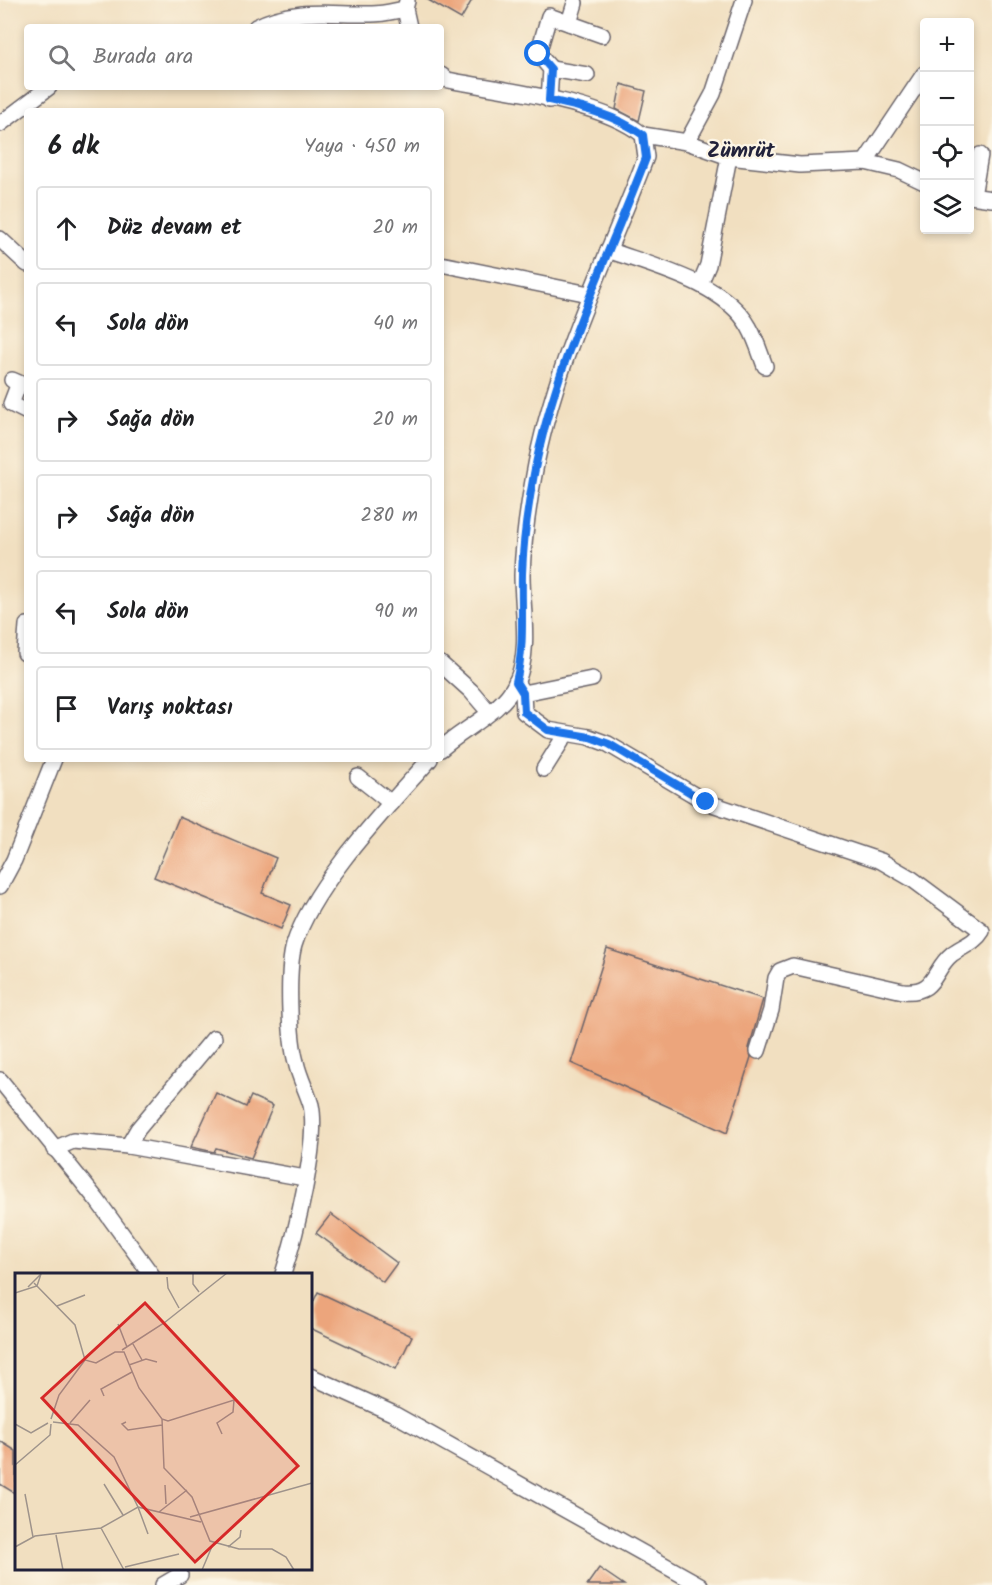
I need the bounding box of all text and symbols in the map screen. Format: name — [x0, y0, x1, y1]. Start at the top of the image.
map controls — [920, 18, 974, 234]
button: + — [920, 18, 974, 72]
search box — [24, 24, 444, 90]
text: Burada ara — [93, 40, 193, 75]
route start — [524, 40, 550, 66]
icon: search — [45, 41, 78, 74]
button: − — [920, 72, 974, 126]
text: 6 dk — [48, 126, 99, 168]
button: locate — [920, 126, 974, 180]
text: Yaya · 450 m — [304, 131, 420, 163]
district label: Zümrüt — [707, 135, 776, 168]
button: layers — [920, 180, 974, 234]
text: Düz devam et — [107, 211, 241, 246]
icon: ahead — [50, 212, 83, 245]
text: 20 m — [372, 212, 418, 244]
text: Sola dön — [107, 307, 189, 342]
icon: left — [50, 308, 83, 341]
text: 40 m — [373, 308, 418, 340]
text: Sağa dön — [107, 403, 194, 438]
icon: right — [50, 404, 83, 437]
text: 20 m — [372, 404, 418, 436]
text: Sağa dön — [107, 499, 194, 534]
icon: right — [50, 500, 83, 533]
text: 280 m — [360, 500, 418, 532]
text: Sola dön — [107, 595, 189, 630]
icon: left — [50, 596, 83, 629]
text: 90 m — [374, 596, 418, 628]
text: Varış noktası — [107, 691, 233, 726]
icon: arrive — [50, 692, 83, 725]
route end — [692, 788, 718, 814]
inset map — [15, 1273, 312, 1570]

